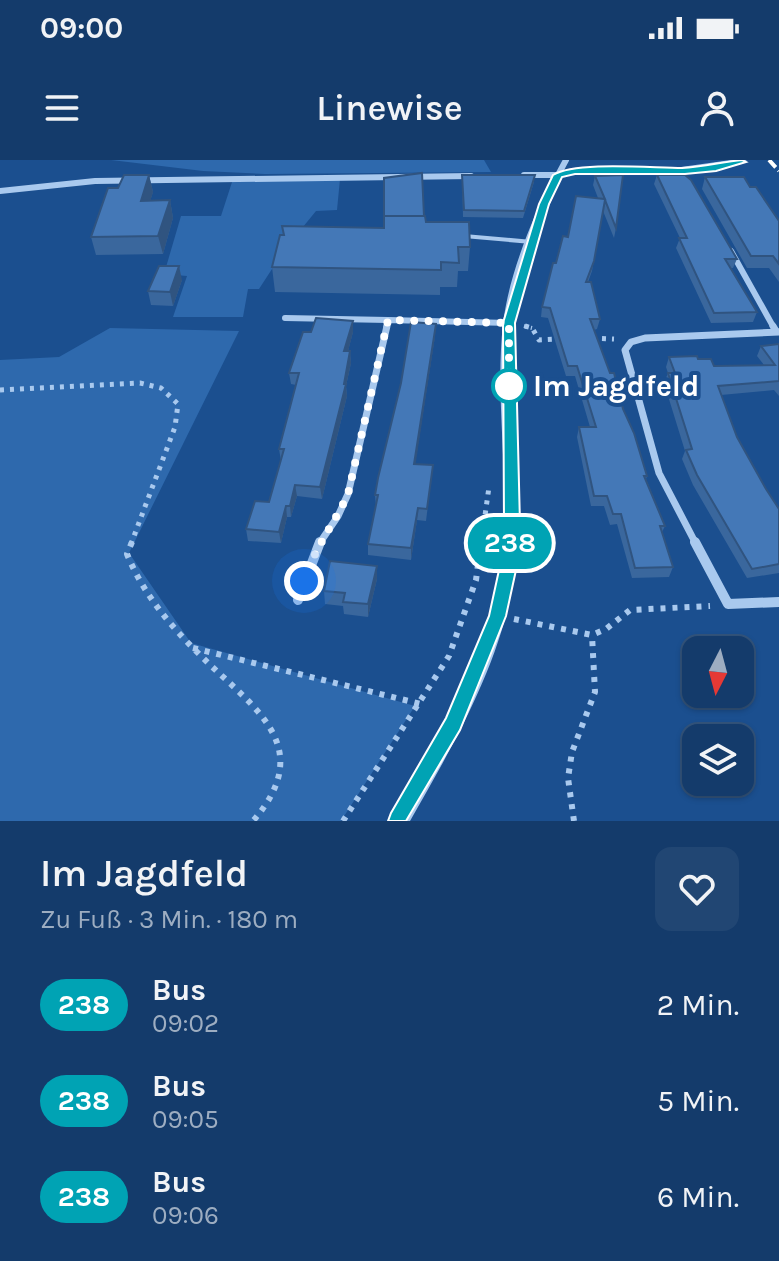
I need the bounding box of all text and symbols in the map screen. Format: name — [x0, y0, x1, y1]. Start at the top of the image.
text: 09:00 — [40, 10, 123, 46]
icon: menu — [40, 86, 84, 130]
icon: person — [695, 86, 739, 130]
text: Linewise — [316, 87, 463, 129]
place label: Im Jagdfeld — [533, 368, 699, 404]
marker: Im Jagdfeld — [492, 369, 526, 403]
line badge: 238 — [464, 517, 556, 569]
text: 238 — [484, 526, 536, 559]
your location — [284, 561, 324, 601]
north arrow — [682, 636, 754, 708]
map controls — [682, 636, 754, 796]
button: layers — [682, 724, 754, 796]
button: heart — [655, 847, 739, 931]
text: Im Jagdfeld — [40, 851, 248, 896]
text: Zu Fuß · 3 Min. · 180 m — [40, 904, 298, 935]
text: Bus — [152, 972, 206, 1008]
text: 2 Min. — [657, 987, 739, 1023]
text: 238 — [58, 988, 110, 1021]
text: 09:02 — [152, 1008, 219, 1039]
text: Bus — [152, 1068, 206, 1104]
text: 5 Min. — [657, 1083, 739, 1119]
text: 238 — [58, 1084, 110, 1117]
text: 09:05 — [152, 1104, 219, 1135]
text: Bus — [152, 1164, 206, 1200]
text: 6 Min. — [657, 1179, 739, 1215]
text: 238 — [58, 1180, 110, 1213]
text: 09:06 — [152, 1200, 219, 1231]

